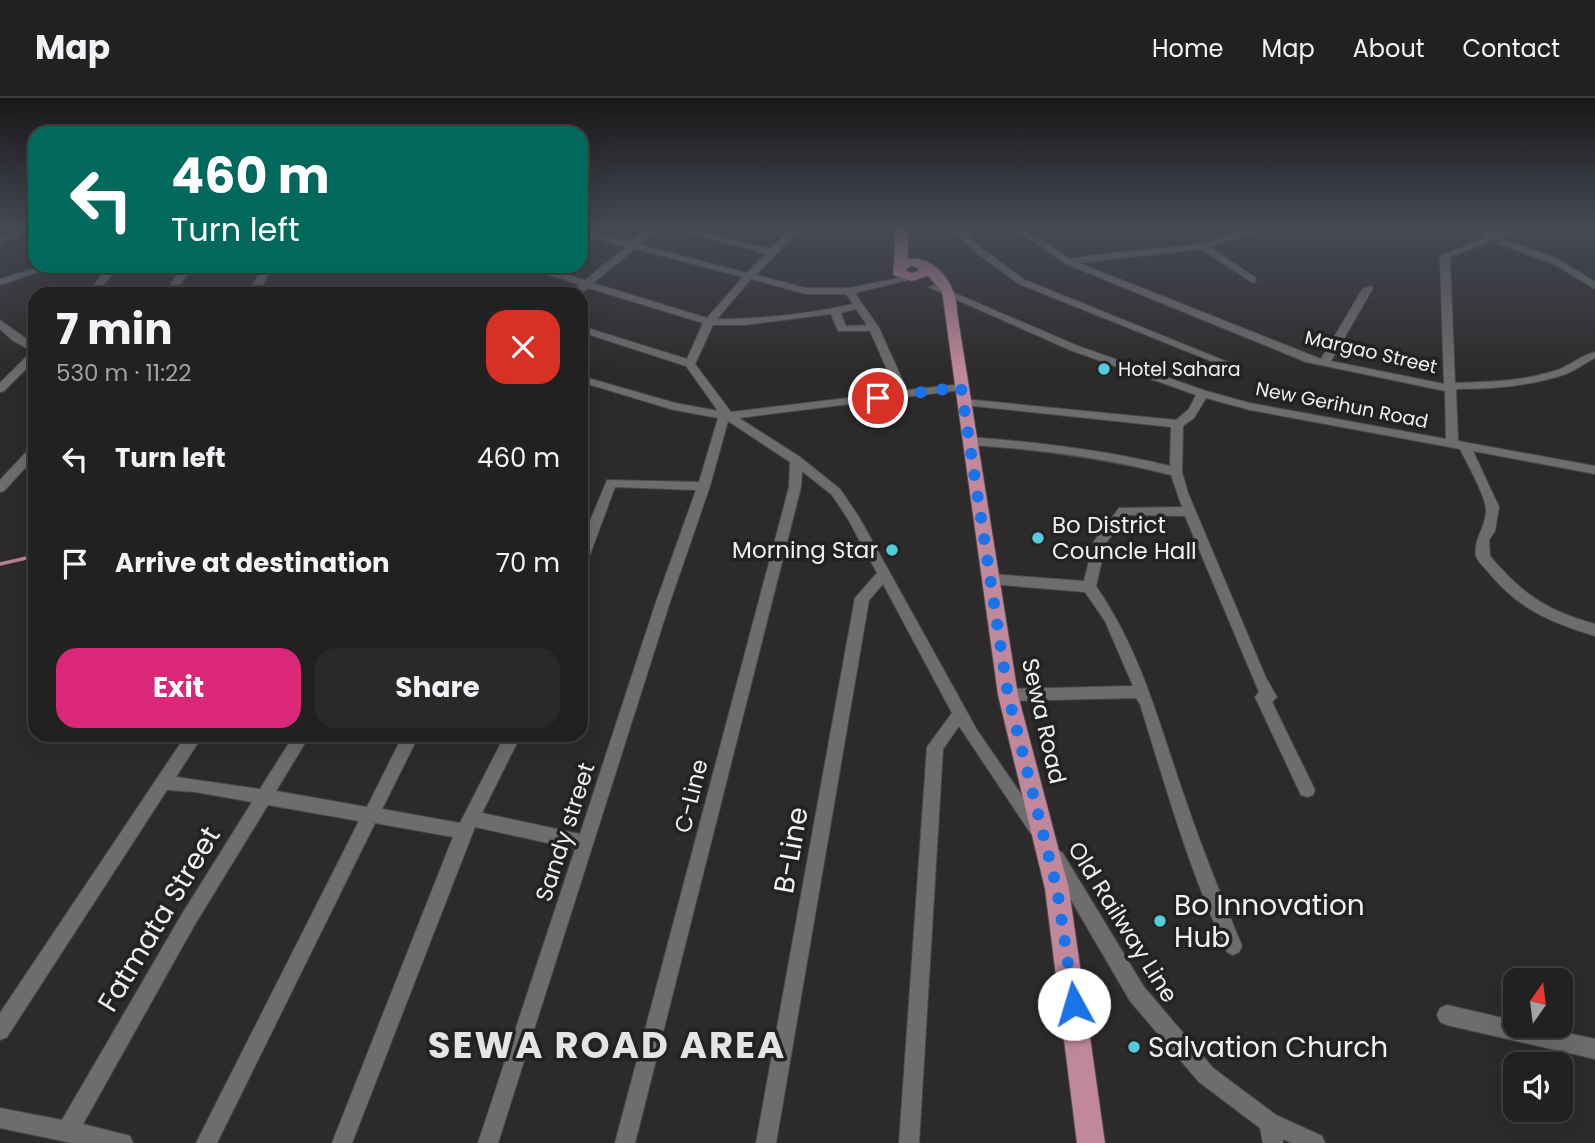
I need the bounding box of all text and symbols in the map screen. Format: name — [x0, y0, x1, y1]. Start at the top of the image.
text: Map — [35, 24, 110, 71]
text: Home — [1152, 32, 1224, 65]
text: Map — [1262, 32, 1315, 65]
text: About — [1353, 32, 1424, 65]
text: Contact — [1462, 32, 1560, 65]
text: 460 m — [171, 142, 330, 210]
icon: left — [56, 154, 147, 245]
text: Turn left — [171, 207, 300, 252]
text: 7 min — [56, 300, 173, 359]
button: close — [486, 310, 560, 384]
street label: Margao Street — [1302, 324, 1440, 380]
place label: Hotel Sahara — [1118, 356, 1241, 383]
text: 530 m · 11:22 — [56, 357, 192, 389]
marker: Hotel Sahara — [1096, 361, 1112, 377]
pin — [848, 368, 908, 428]
street label: New Gerihun Road — [1253, 375, 1431, 435]
icon: arrive — [859, 379, 897, 417]
icon: left — [56, 440, 94, 478]
text: Turn left — [115, 440, 226, 476]
text: 460 m — [477, 440, 560, 476]
place label: Bo District Councle Hall — [1052, 509, 1197, 567]
marker: Bo District Councle Hall — [1030, 530, 1046, 546]
place label: Morning Star — [732, 534, 878, 566]
marker: Morning Star — [884, 542, 900, 558]
icon: arrive — [56, 545, 94, 583]
text: Arrive at destination — [115, 545, 390, 581]
text: 70 m — [496, 545, 560, 581]
button: Exit — [56, 648, 301, 728]
button: Share — [315, 648, 560, 728]
street label: Sewa Road — [1014, 655, 1074, 787]
street label: C-Line — [666, 756, 716, 836]
street label: Sandy street — [527, 758, 603, 906]
street label: B-Line — [764, 804, 818, 896]
street label: Fatmata Street — [88, 819, 230, 1019]
street label: Old Railway Line — [1061, 835, 1185, 1009]
place label: Bo Innovation Hub — [1174, 886, 1365, 957]
marker: Bo Innovation Hub — [1152, 913, 1168, 929]
position arrow — [1037, 967, 1111, 1041]
north arrow — [1503, 968, 1573, 1038]
map controls — [1503, 968, 1573, 1122]
district label: SEWA ROAD AREA — [428, 1019, 786, 1071]
place label: Salvation Church — [1148, 1028, 1388, 1067]
marker: Salvation Church — [1126, 1039, 1142, 1055]
button: sound — [1503, 1052, 1573, 1122]

